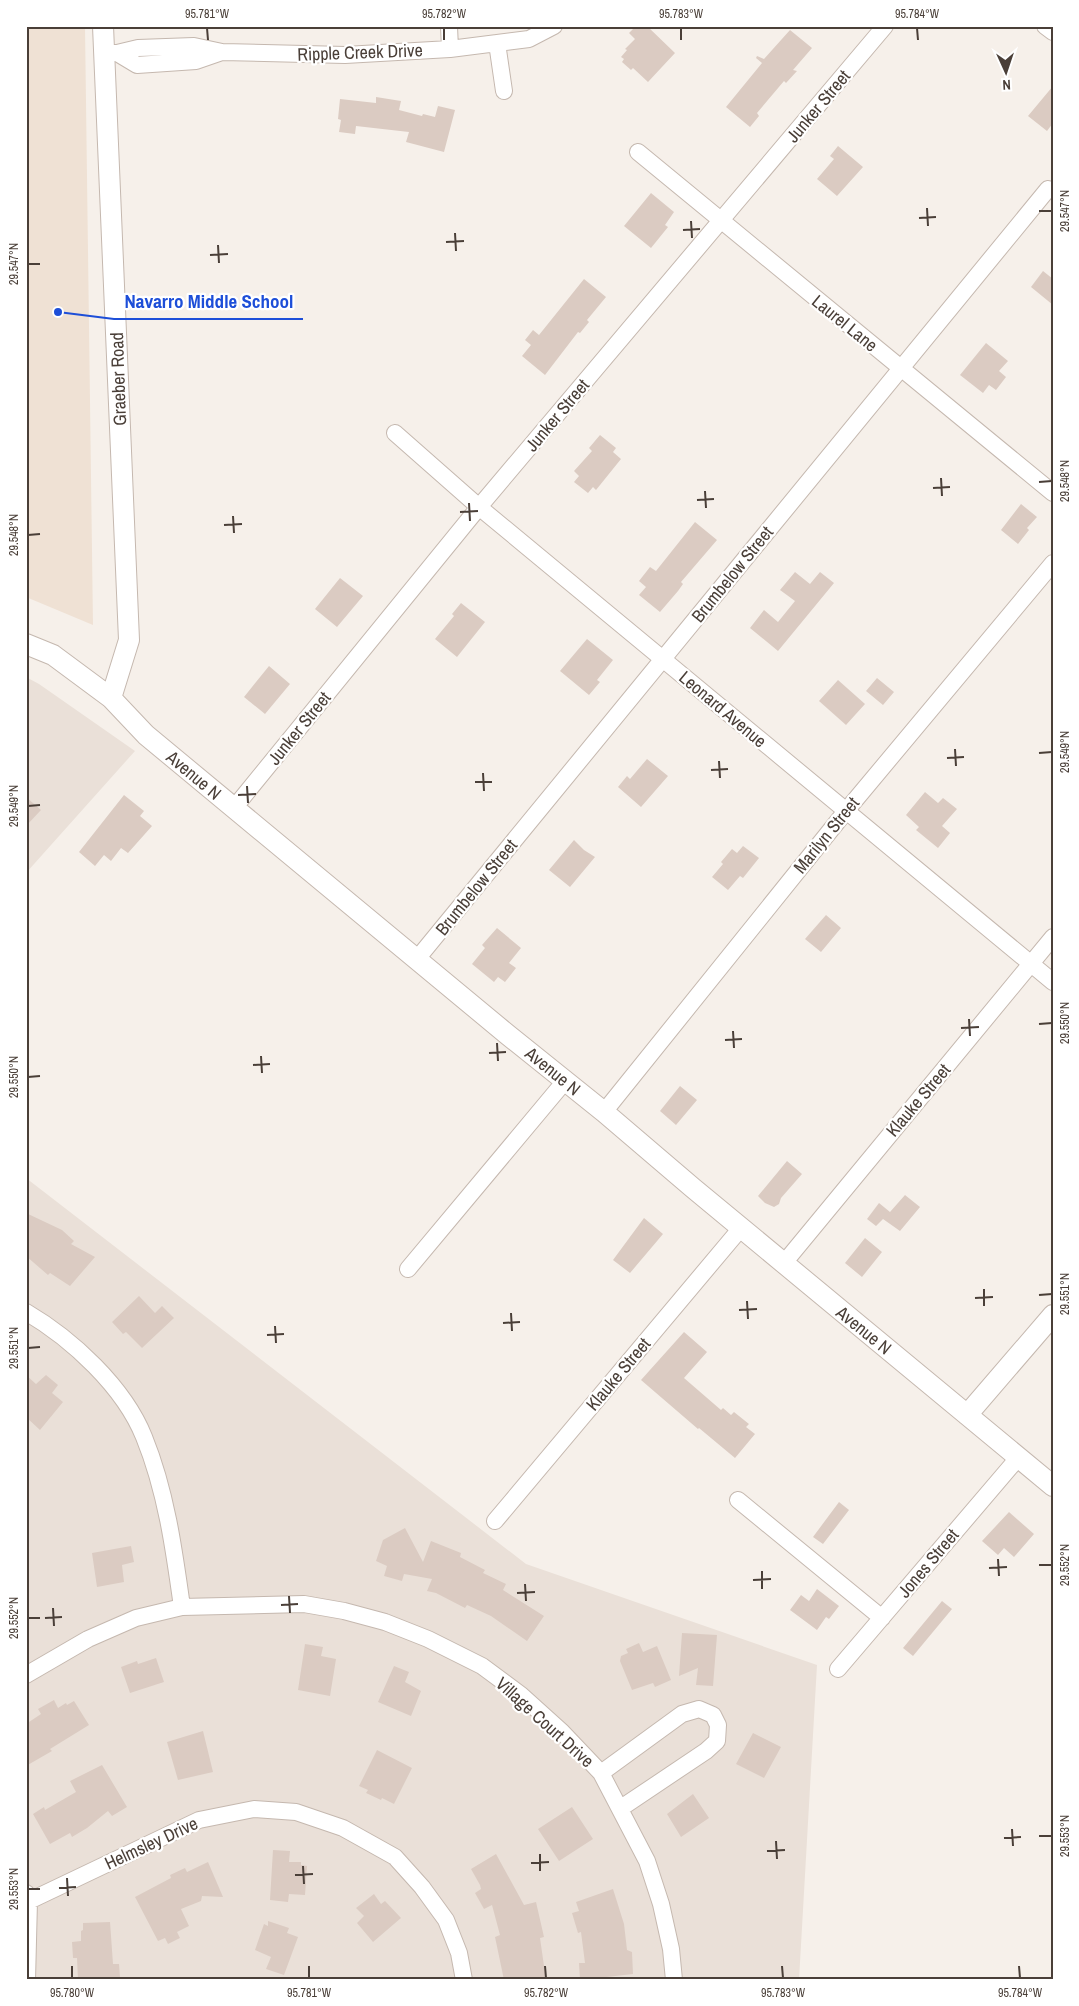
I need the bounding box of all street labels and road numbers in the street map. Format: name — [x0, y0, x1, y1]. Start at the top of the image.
street label: Ripple Creek Drive — [297, 37, 423, 67]
street label: Junker Street — [780, 64, 856, 148]
street label: Laurel Lane — [807, 289, 883, 357]
street label: Graeber Road — [104, 332, 132, 426]
street label: Junker Street — [519, 373, 595, 457]
street label: Brumbelow Street — [685, 521, 779, 627]
street label: Leonard Avenue — [674, 665, 772, 753]
street label: Junker Street — [262, 686, 336, 770]
street label: Avenue N — [160, 744, 227, 805]
street label: Marilyn Street — [787, 791, 865, 879]
street label: Brumbelow Street — [429, 834, 523, 940]
street label: Avenue N — [519, 1040, 586, 1101]
street label: Klauke Street — [880, 1058, 956, 1142]
street label: Avenue N — [830, 1299, 897, 1360]
street label: Klauke Street — [580, 1332, 656, 1416]
street label: Jones Street — [892, 1523, 964, 1603]
street label: Village Court Drive — [490, 1671, 600, 1773]
street label: Helmsley Drive — [100, 1811, 202, 1875]

